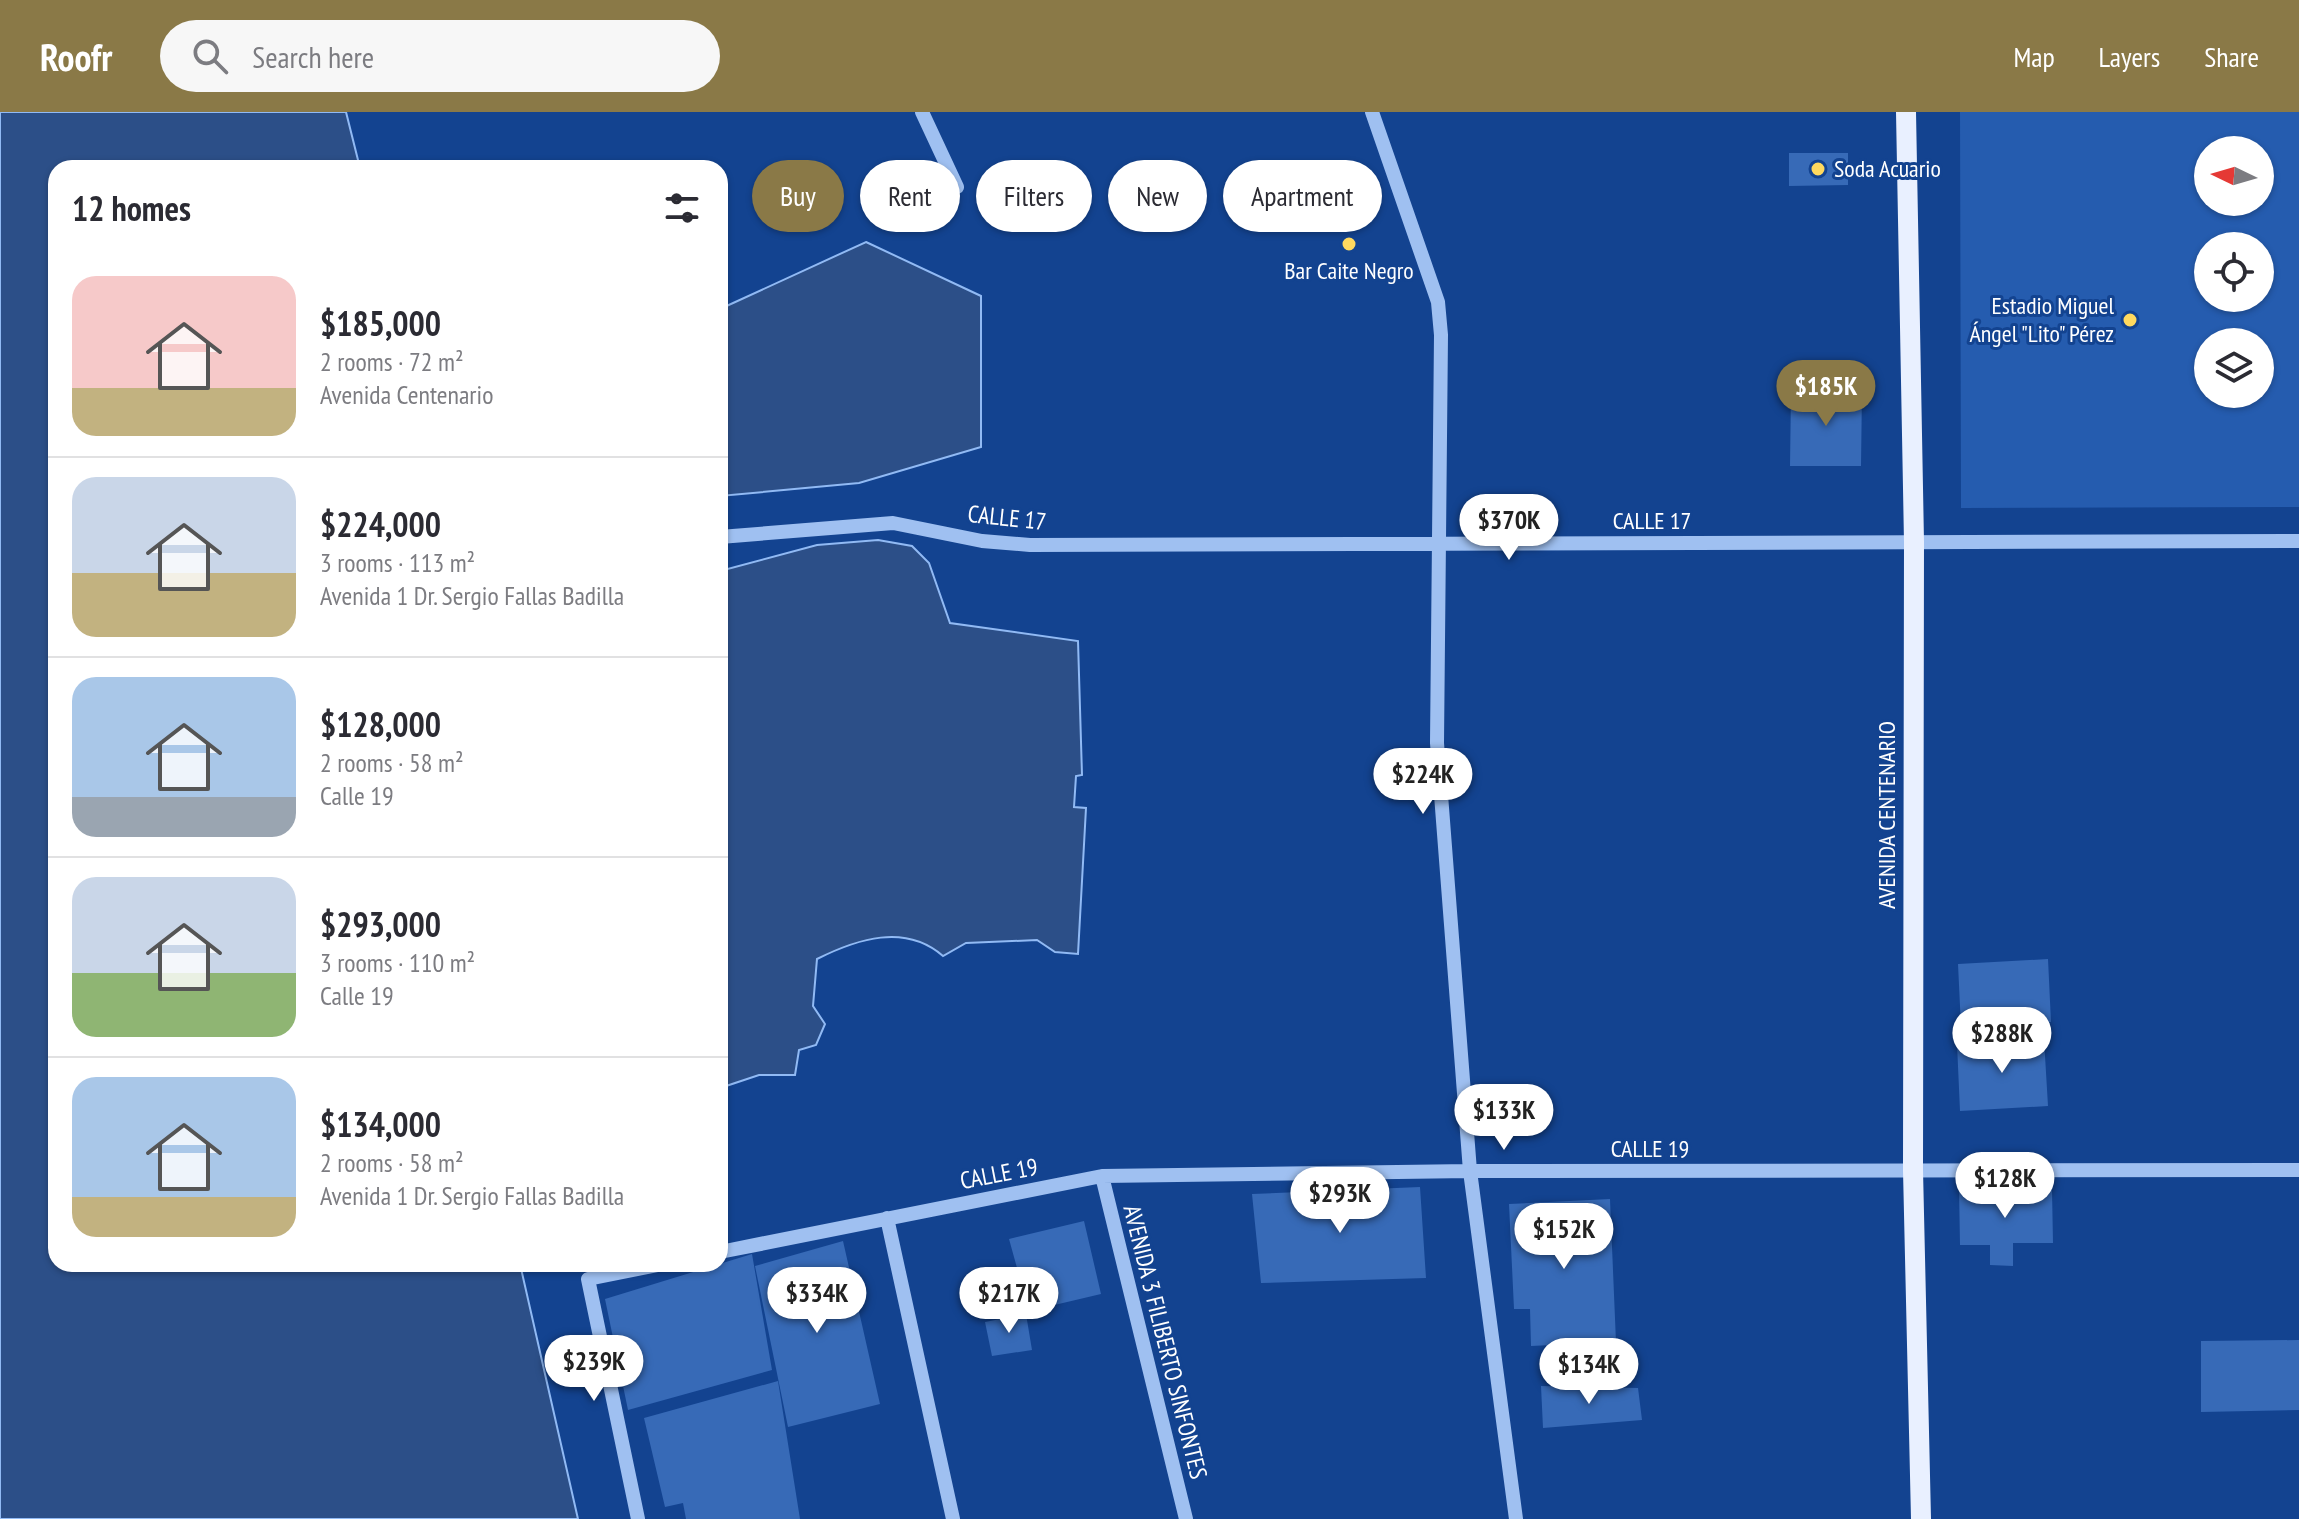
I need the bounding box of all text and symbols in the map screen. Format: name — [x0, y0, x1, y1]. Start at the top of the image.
search box — [160, 20, 720, 92]
text: Roofr — [40, 32, 112, 81]
icon: search — [188, 34, 232, 78]
text: Search here — [252, 37, 374, 76]
text: Map — [2013, 38, 2055, 75]
text: Layers — [2099, 38, 2160, 75]
text: Share — [2204, 38, 2259, 75]
north arrow — [2194, 136, 2274, 216]
map controls — [2194, 136, 2274, 408]
place label: Soda Acuario — [1834, 153, 1941, 184]
chip: Buy — [752, 160, 844, 232]
chip: Rent — [860, 160, 960, 232]
chip: Filters — [976, 160, 1092, 232]
chip: New — [1108, 160, 1207, 232]
chip: Apartment — [1223, 160, 1382, 232]
marker: Soda Acuario — [1809, 160, 1827, 178]
text: 12 homes — [72, 186, 191, 230]
icon: filters — [660, 186, 704, 230]
button: locate — [2194, 232, 2274, 312]
marker: Bar Caite Negro — [1340, 235, 1358, 253]
place label: Bar Caite Negro — [1284, 255, 1414, 286]
place label: Estadio Miguel Ángel "Lito" Pérez — [1969, 290, 2114, 349]
text: $185,000 — [320, 301, 441, 345]
icon: home — [136, 308, 232, 404]
marker: Estadio Miguel Ángel "Lito" Pérez — [2121, 311, 2139, 329]
button: layers — [2194, 328, 2274, 408]
text: 2 rooms · 72 m² — [320, 345, 464, 378]
pin: $185K — [1770, 360, 1882, 428]
text: $185K — [1794, 369, 1858, 402]
text: Avenida Centenario — [320, 378, 493, 411]
pin: $370K — [1453, 494, 1565, 562]
street label: CALLE 17 — [966, 498, 1048, 537]
text: $224,000 — [320, 502, 441, 546]
text: $370K — [1477, 503, 1541, 536]
street label: CALLE 17 — [1613, 505, 1691, 536]
icon: home — [136, 509, 232, 605]
text: 3 rooms · 113 m² — [320, 546, 475, 579]
text: Avenida 1 Dr. Sergio Fallas Badilla — [320, 579, 624, 612]
text: $128,000 — [320, 702, 441, 746]
icon: home — [136, 709, 232, 805]
street label: AVENIDA CENTENARIO — [1871, 721, 1902, 909]
text: 2 rooms · 58 m² — [320, 746, 464, 779]
pin: $224K — [1367, 748, 1479, 816]
text: $224K — [1391, 757, 1455, 790]
text: Calle 19 — [320, 779, 394, 812]
text: $293,000 — [320, 902, 441, 946]
icon: home — [136, 909, 232, 1005]
text: 3 rooms · 110 m² — [320, 946, 475, 979]
text: Calle 19 — [320, 979, 394, 1012]
pin: $288K — [1946, 1007, 2058, 1075]
text: $288K — [1970, 1016, 2034, 1049]
pin: $133K — [1448, 1084, 1560, 1152]
text: $133K — [1472, 1093, 1536, 1126]
text: $134,000 — [320, 1102, 441, 1146]
icon: home — [136, 1109, 232, 1205]
street label: CALLE 19 — [1611, 1133, 1689, 1164]
text: 2 rooms · 58 m² — [320, 1146, 464, 1179]
street label: CALLE 19 — [957, 1151, 1040, 1196]
pin: $128K — [1949, 1152, 2061, 1220]
text: $128K — [1973, 1161, 2037, 1194]
pin: $293K — [1284, 1167, 1396, 1235]
text: $293K — [1308, 1176, 1372, 1209]
text: Avenida 1 Dr. Sergio Fallas Badilla — [320, 1179, 624, 1212]
street label: AVENIDA 3 FILIBERTO SINFONTES — [1116, 1202, 1215, 1482]
pin: $152K — [1508, 1203, 1620, 1271]
text: $152K — [1532, 1212, 1596, 1245]
pin: $334K — [761, 1267, 873, 1335]
pin: $217K — [953, 1267, 1065, 1335]
text: $334K — [785, 1276, 849, 1309]
text: $217K — [977, 1276, 1041, 1309]
pin: $239K — [538, 1335, 650, 1403]
pin: $134K — [1533, 1338, 1645, 1406]
text: $239K — [562, 1344, 626, 1377]
text: $134K — [1557, 1347, 1621, 1380]

